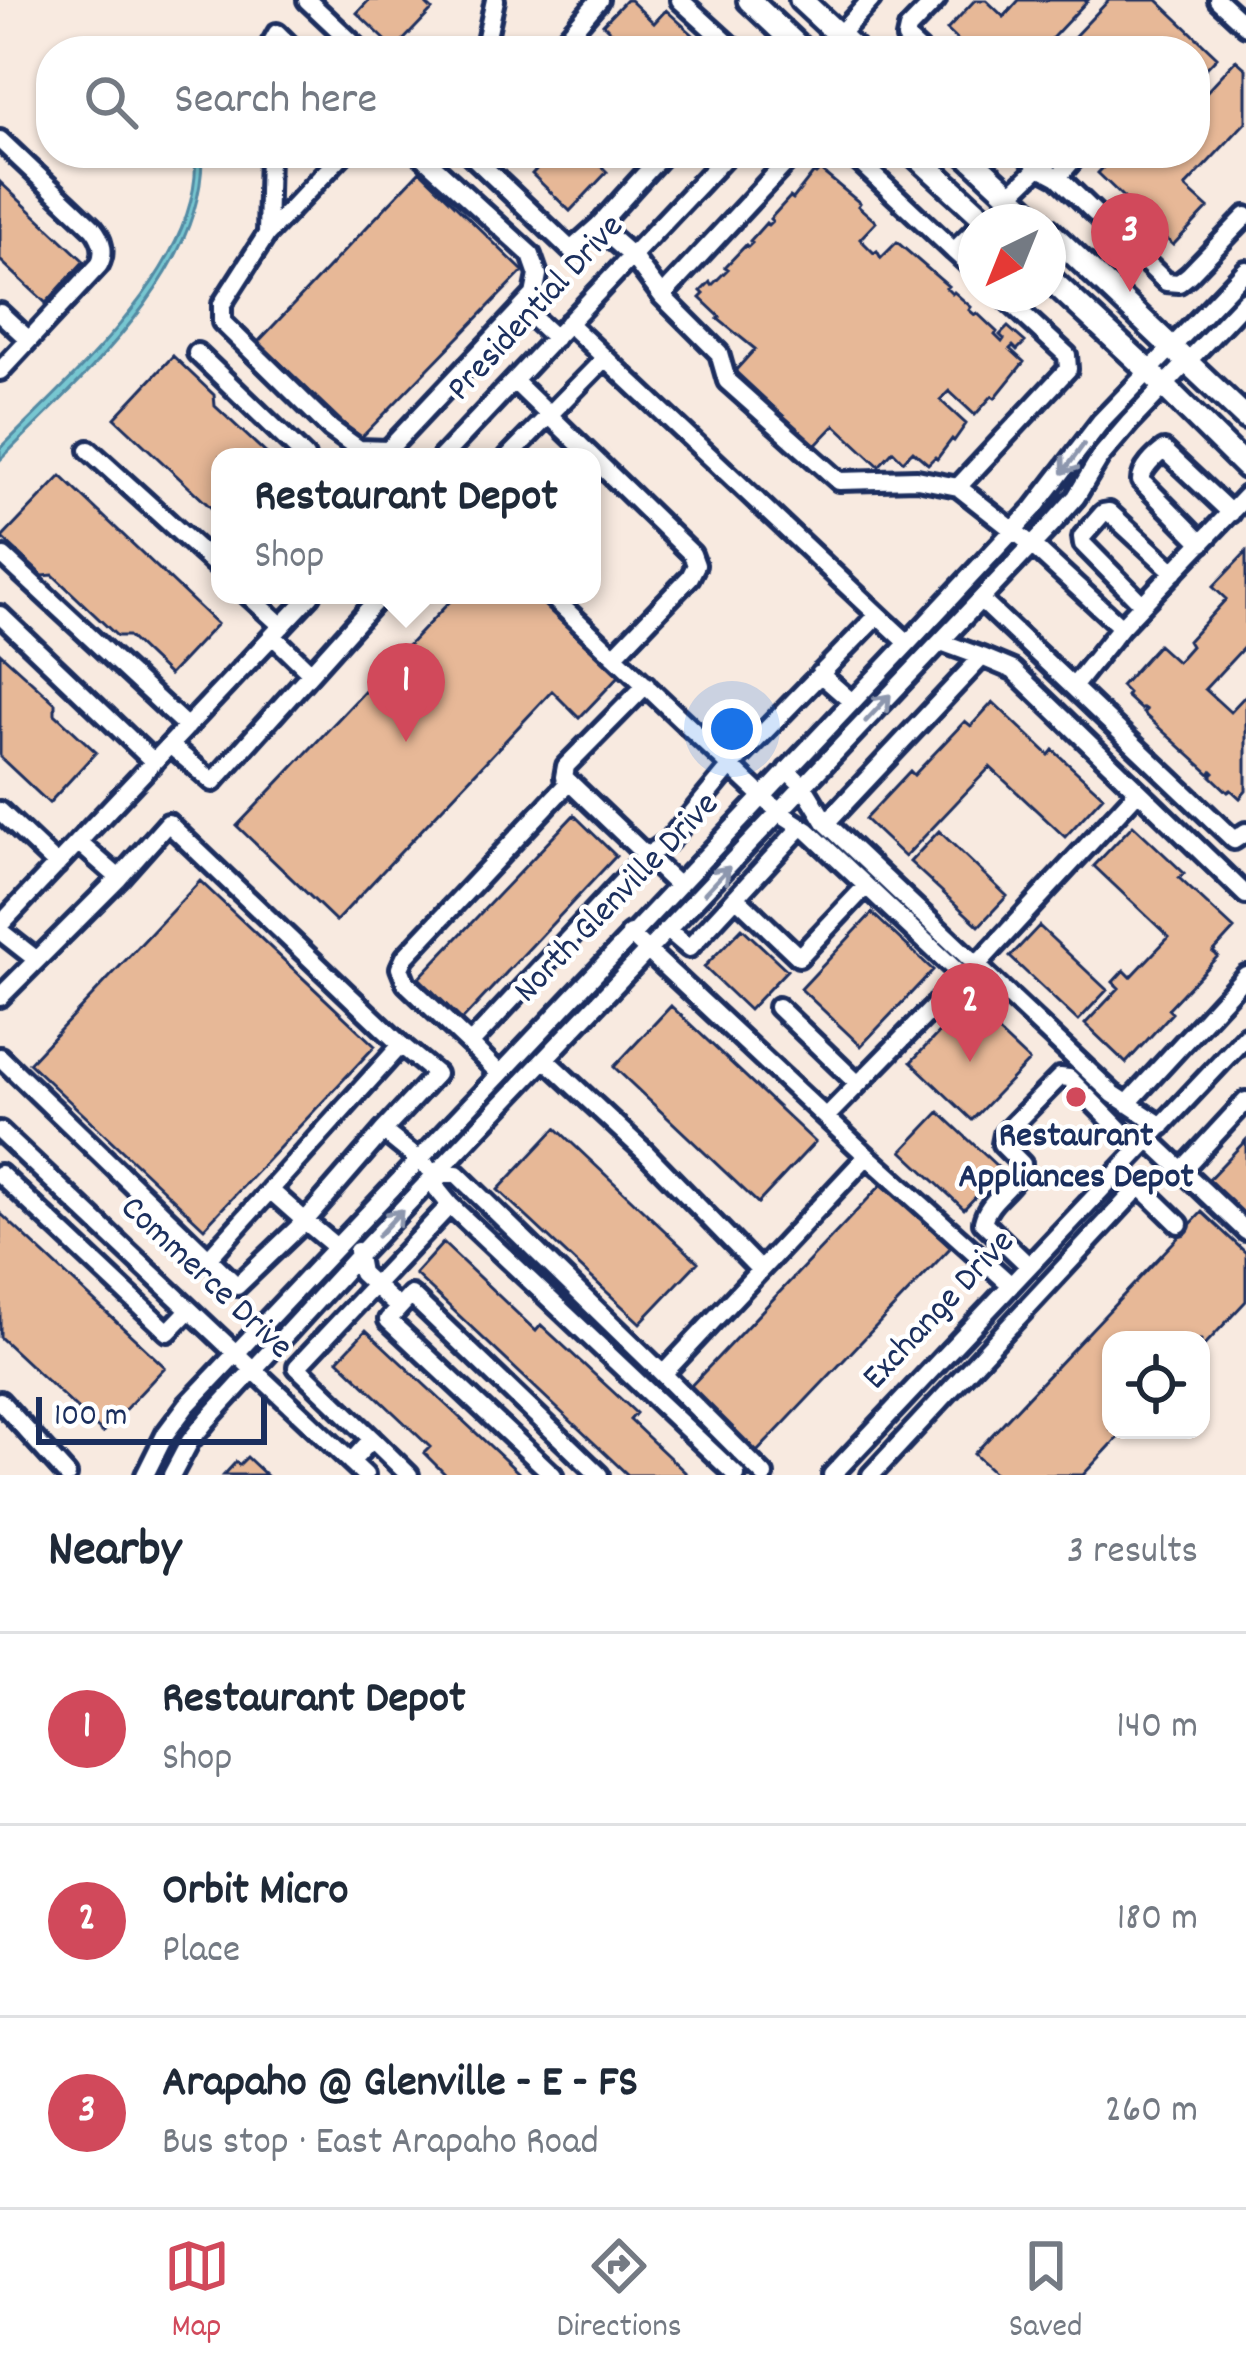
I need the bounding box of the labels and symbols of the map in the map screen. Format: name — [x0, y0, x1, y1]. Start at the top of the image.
pin: 3 — [1091, 193, 1169, 292]
street label: Presidential Drive — [436, 204, 638, 414]
north arrow — [958, 204, 1066, 312]
one-way arrow — [1061, 442, 1087, 475]
pin: 1 — [367, 643, 445, 742]
one-way arrow — [864, 694, 892, 724]
your location — [702, 699, 762, 759]
street label: North Glenville Drive — [503, 781, 733, 1017]
one-way arrow — [702, 866, 730, 895]
pin: 2 — [931, 963, 1009, 1062]
marker: Restaurant Appliances Depot — [1063, 1084, 1089, 1110]
place label: Restaurant Appliances Depot — [958, 1112, 1194, 1205]
street label: Commerce Drive — [107, 1185, 303, 1373]
one-way arrow — [375, 1209, 403, 1238]
street label: Exchange Drive — [852, 1219, 1028, 1403]
scale bar — [36, 1391, 267, 1444]

